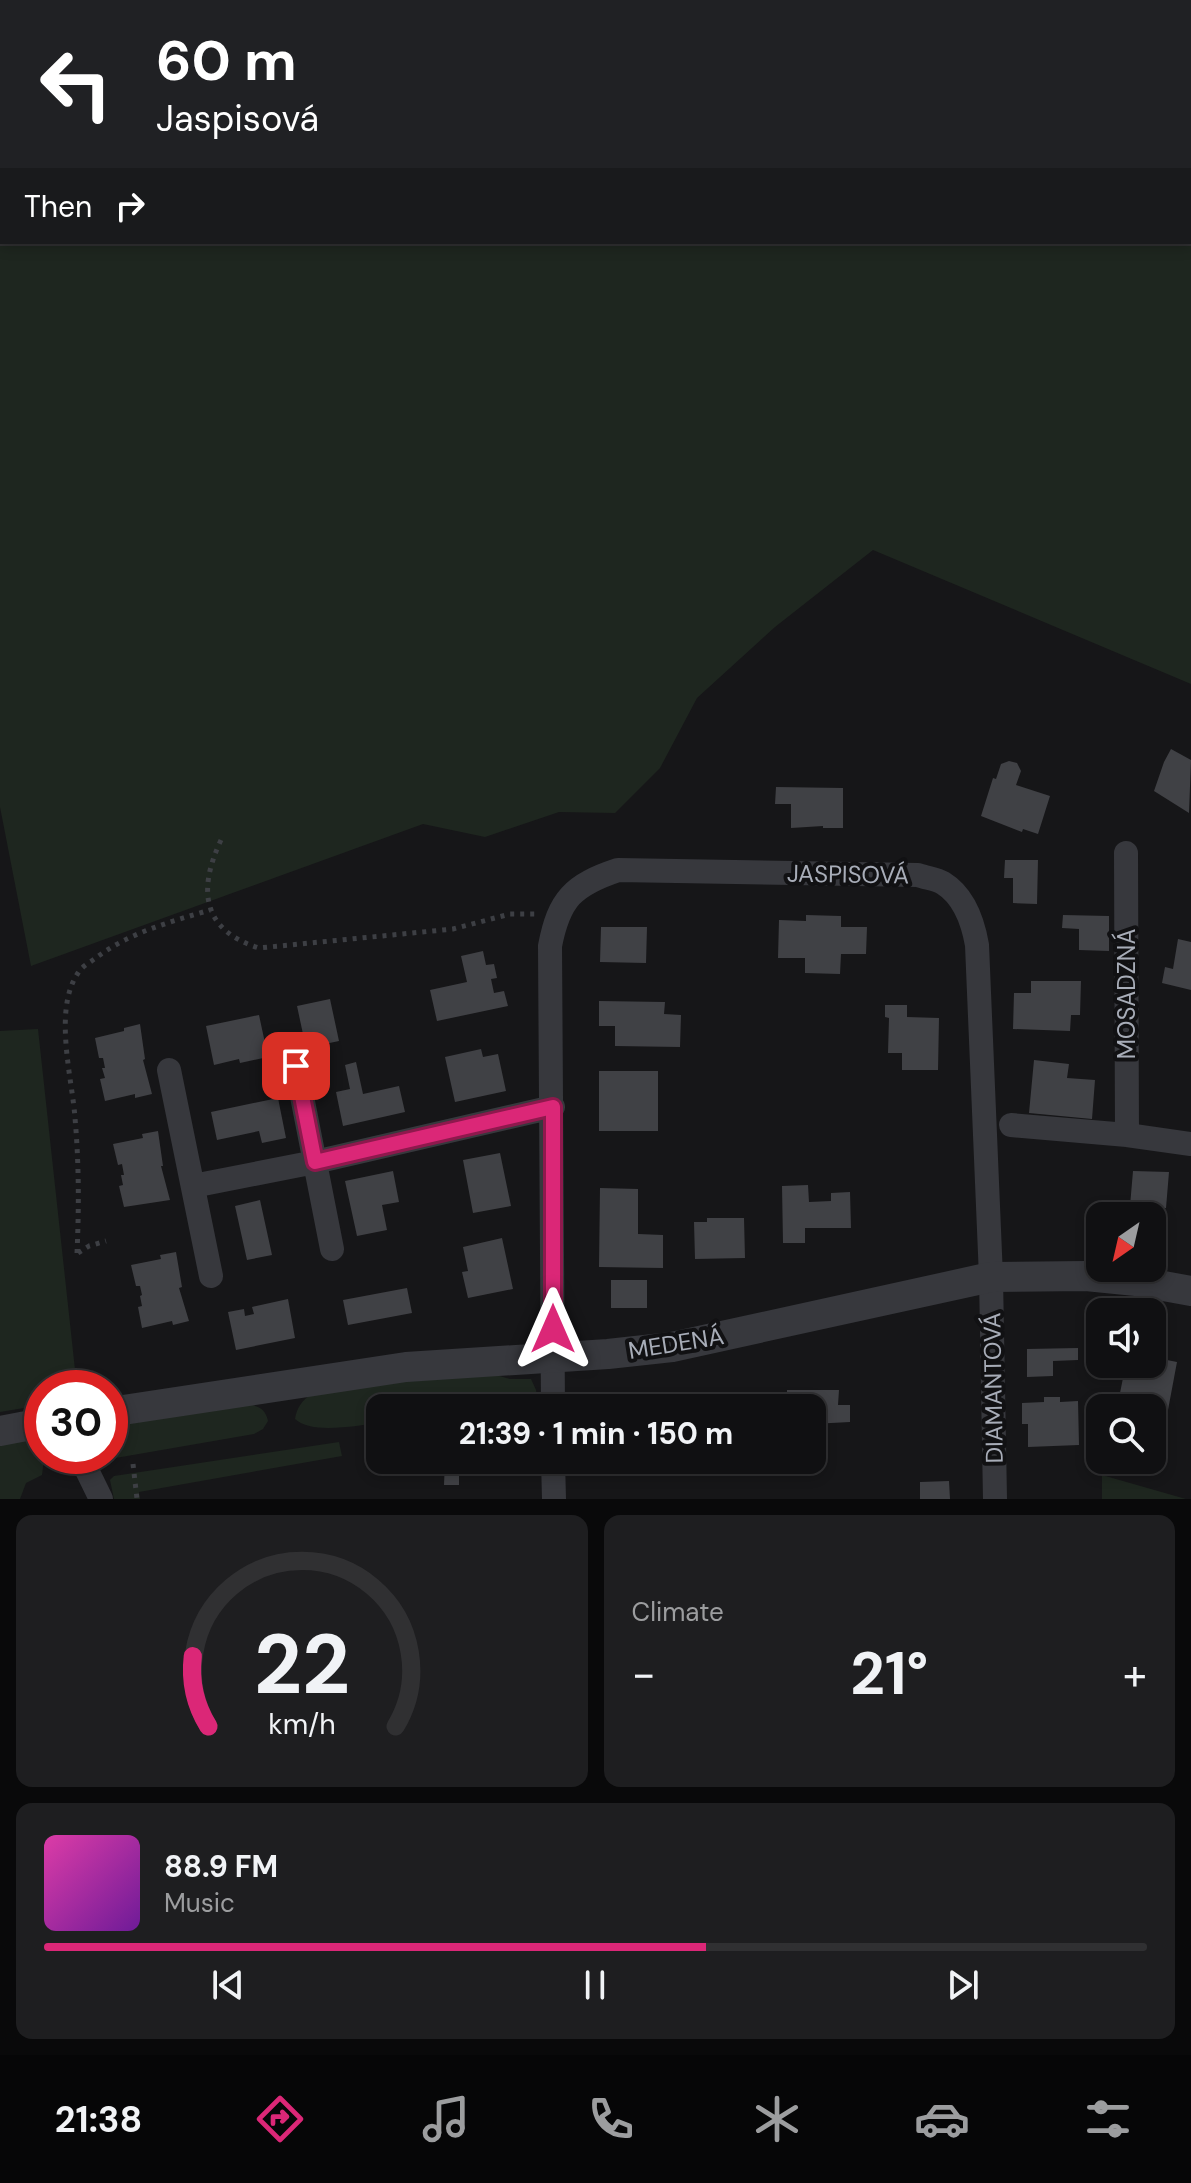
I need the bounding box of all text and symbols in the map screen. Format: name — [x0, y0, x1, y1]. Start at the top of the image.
text: 60 m — [156, 24, 297, 97]
icon: left — [24, 32, 128, 136]
text: Jaspisová — [156, 95, 319, 142]
icon: right — [108, 184, 152, 228]
text: Then — [24, 187, 92, 226]
street label: JASPISOVÁ — [787, 857, 909, 891]
street label: MOSADZNÁ — [1111, 929, 1142, 1059]
pin — [262, 1032, 330, 1100]
icon: arrive — [274, 1044, 318, 1088]
north arrow — [1086, 1202, 1166, 1282]
map controls — [1086, 1202, 1166, 1474]
position arrow — [511, 1287, 595, 1371]
button: sound — [1086, 1298, 1166, 1378]
street label: DIAMANTOVÁ — [976, 1312, 1010, 1464]
street label: MEDENÁ — [626, 1320, 726, 1366]
speed limit sign: 30 — [24, 1370, 128, 1474]
button: search — [1086, 1394, 1166, 1474]
text: 21:39 · 1 min · 150 m — [459, 1414, 733, 1453]
text: Climate — [632, 1595, 724, 1629]
text: 22 — [254, 1610, 350, 1719]
text: 21° — [850, 1634, 928, 1713]
text: − — [632, 1645, 656, 1703]
text: + — [1123, 1645, 1147, 1703]
text: km/h — [268, 1706, 336, 1743]
text: 88.9 FM — [164, 1847, 278, 1886]
text: Music — [164, 1886, 235, 1920]
icon: previous — [206, 1963, 250, 2007]
icon: pause — [573, 1963, 617, 2007]
icon: next — [941, 1963, 985, 2007]
icon: directions — [252, 2091, 308, 2147]
icon: music — [418, 2091, 474, 2147]
icon: phone — [583, 2091, 639, 2147]
icon: climate — [749, 2091, 805, 2147]
icon: car — [914, 2091, 970, 2147]
icon: filters — [1080, 2091, 1136, 2147]
text: 21:38 — [55, 2096, 142, 2143]

